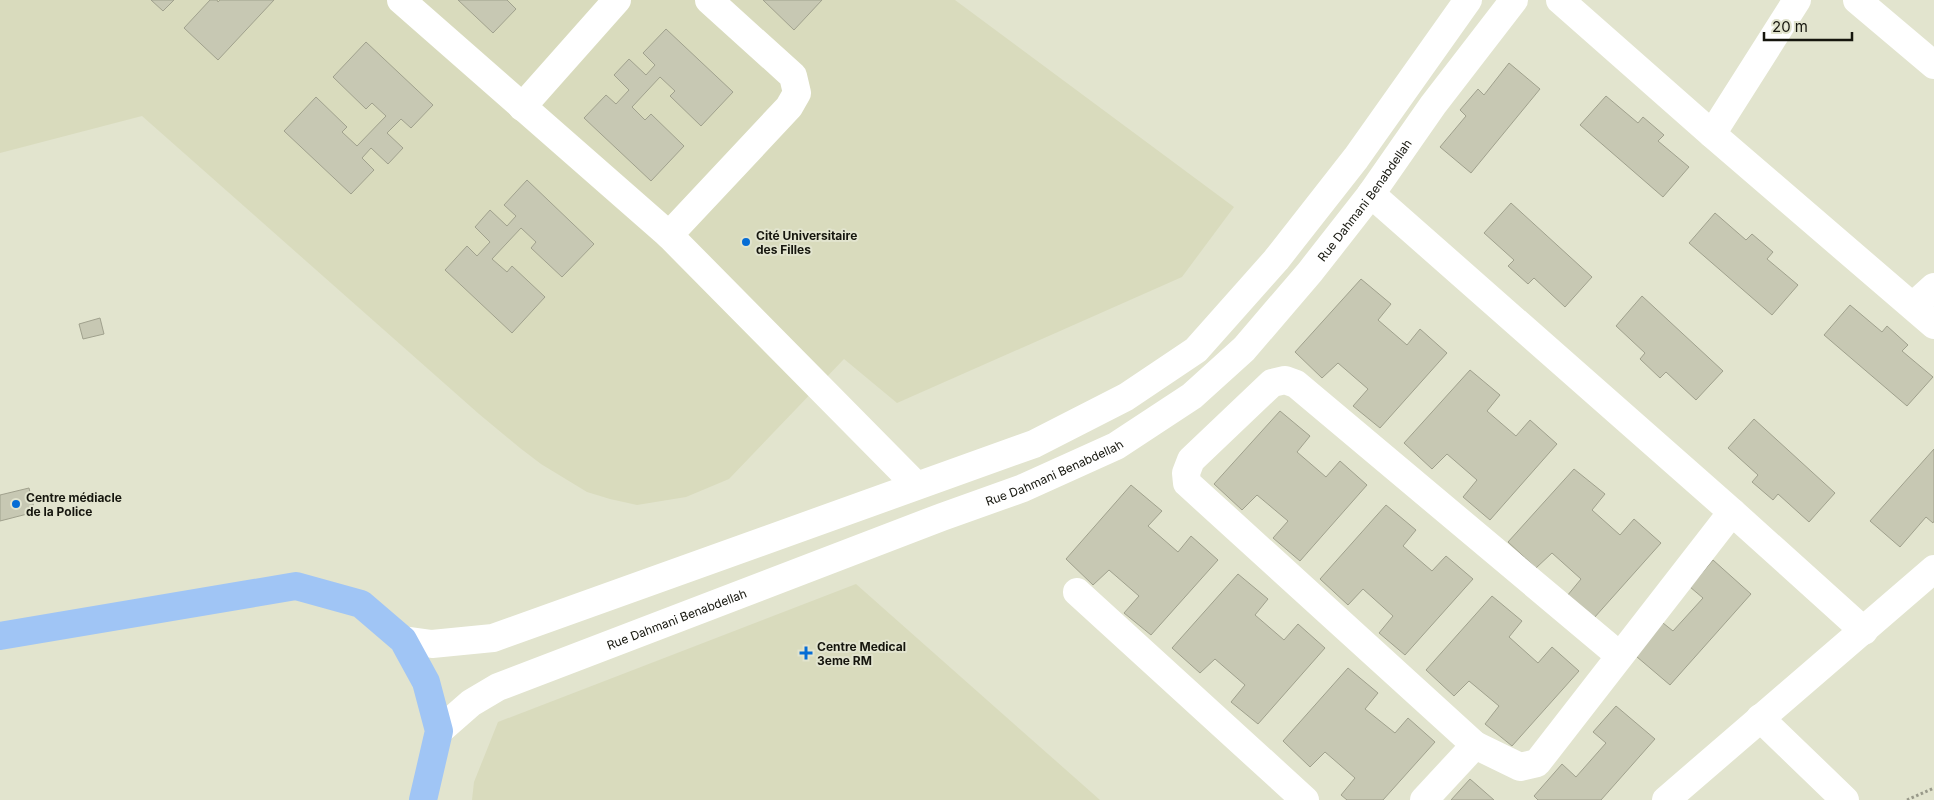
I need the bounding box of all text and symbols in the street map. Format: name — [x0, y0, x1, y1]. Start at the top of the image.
scale bar — [1764, 10, 1852, 42]
text: 20 m — [1772, 17, 1808, 36]
street label: Rue Dahmani Benabdellah — [1314, 136, 1414, 264]
place label: Cité Universitaire des Filles — [756, 228, 857, 257]
marker: Cité Universitaire des Filles — [740, 236, 752, 248]
street label: Rue Dahmani Benabdellah — [983, 436, 1126, 508]
place label: Centre médiacle de la Police — [26, 490, 122, 519]
marker: Centre médiacle de la Police — [10, 498, 22, 510]
street label: Rue Dahmani Benabdellah — [604, 585, 748, 652]
place label: Centre Medical 3eme RM — [817, 639, 906, 668]
marker: Centre Medical 3eme RM — [799, 646, 813, 660]

